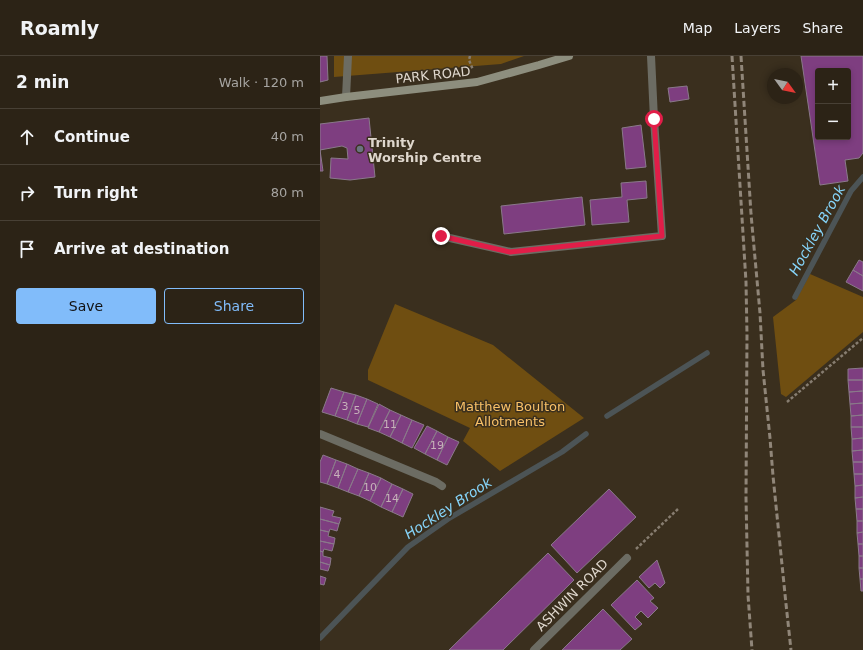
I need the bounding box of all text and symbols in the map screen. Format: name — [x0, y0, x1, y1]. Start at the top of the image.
text: Roamly — [20, 17, 99, 39]
text: Map — [683, 20, 712, 36]
text: Layers — [734, 20, 781, 36]
text: Share — [803, 20, 843, 36]
street label: PARK ROAD — [395, 64, 471, 86]
north arrow — [767, 68, 803, 104]
map controls — [815, 68, 851, 140]
button: + — [815, 68, 851, 104]
text: 2 min — [16, 72, 69, 92]
text: Walk · 120 m — [219, 75, 304, 90]
button: − — [815, 104, 851, 140]
route start — [645, 110, 663, 128]
icon: ahead — [16, 126, 38, 148]
text: Continue — [54, 128, 130, 146]
text: 40 m — [271, 129, 304, 144]
place label: Trinity Worship Centre — [368, 135, 482, 165]
marker: Trinity Worship Centre — [355, 144, 365, 154]
water label: Hockley Brook — [786, 181, 849, 278]
icon: right — [16, 182, 38, 204]
text: Turn right — [54, 184, 138, 202]
text: 80 m — [271, 185, 304, 200]
route end — [432, 227, 450, 245]
icon: arrive — [16, 238, 38, 260]
text: Arrive at destination — [54, 240, 229, 258]
button: Save — [16, 288, 156, 324]
button: Share — [164, 288, 304, 324]
park label: Matthew Boulton Allotments — [455, 399, 565, 429]
house number: 3 — [342, 400, 349, 413]
house number: 5 — [354, 404, 361, 417]
house number: 11 — [383, 418, 397, 431]
house number: 19 — [430, 439, 444, 452]
house number: 4 — [334, 468, 341, 481]
water label: Hockley Brook — [401, 473, 495, 542]
house number: 10 — [363, 481, 377, 494]
house number: 14 — [385, 492, 399, 505]
street label: ASHWIN ROAD — [533, 556, 611, 634]

